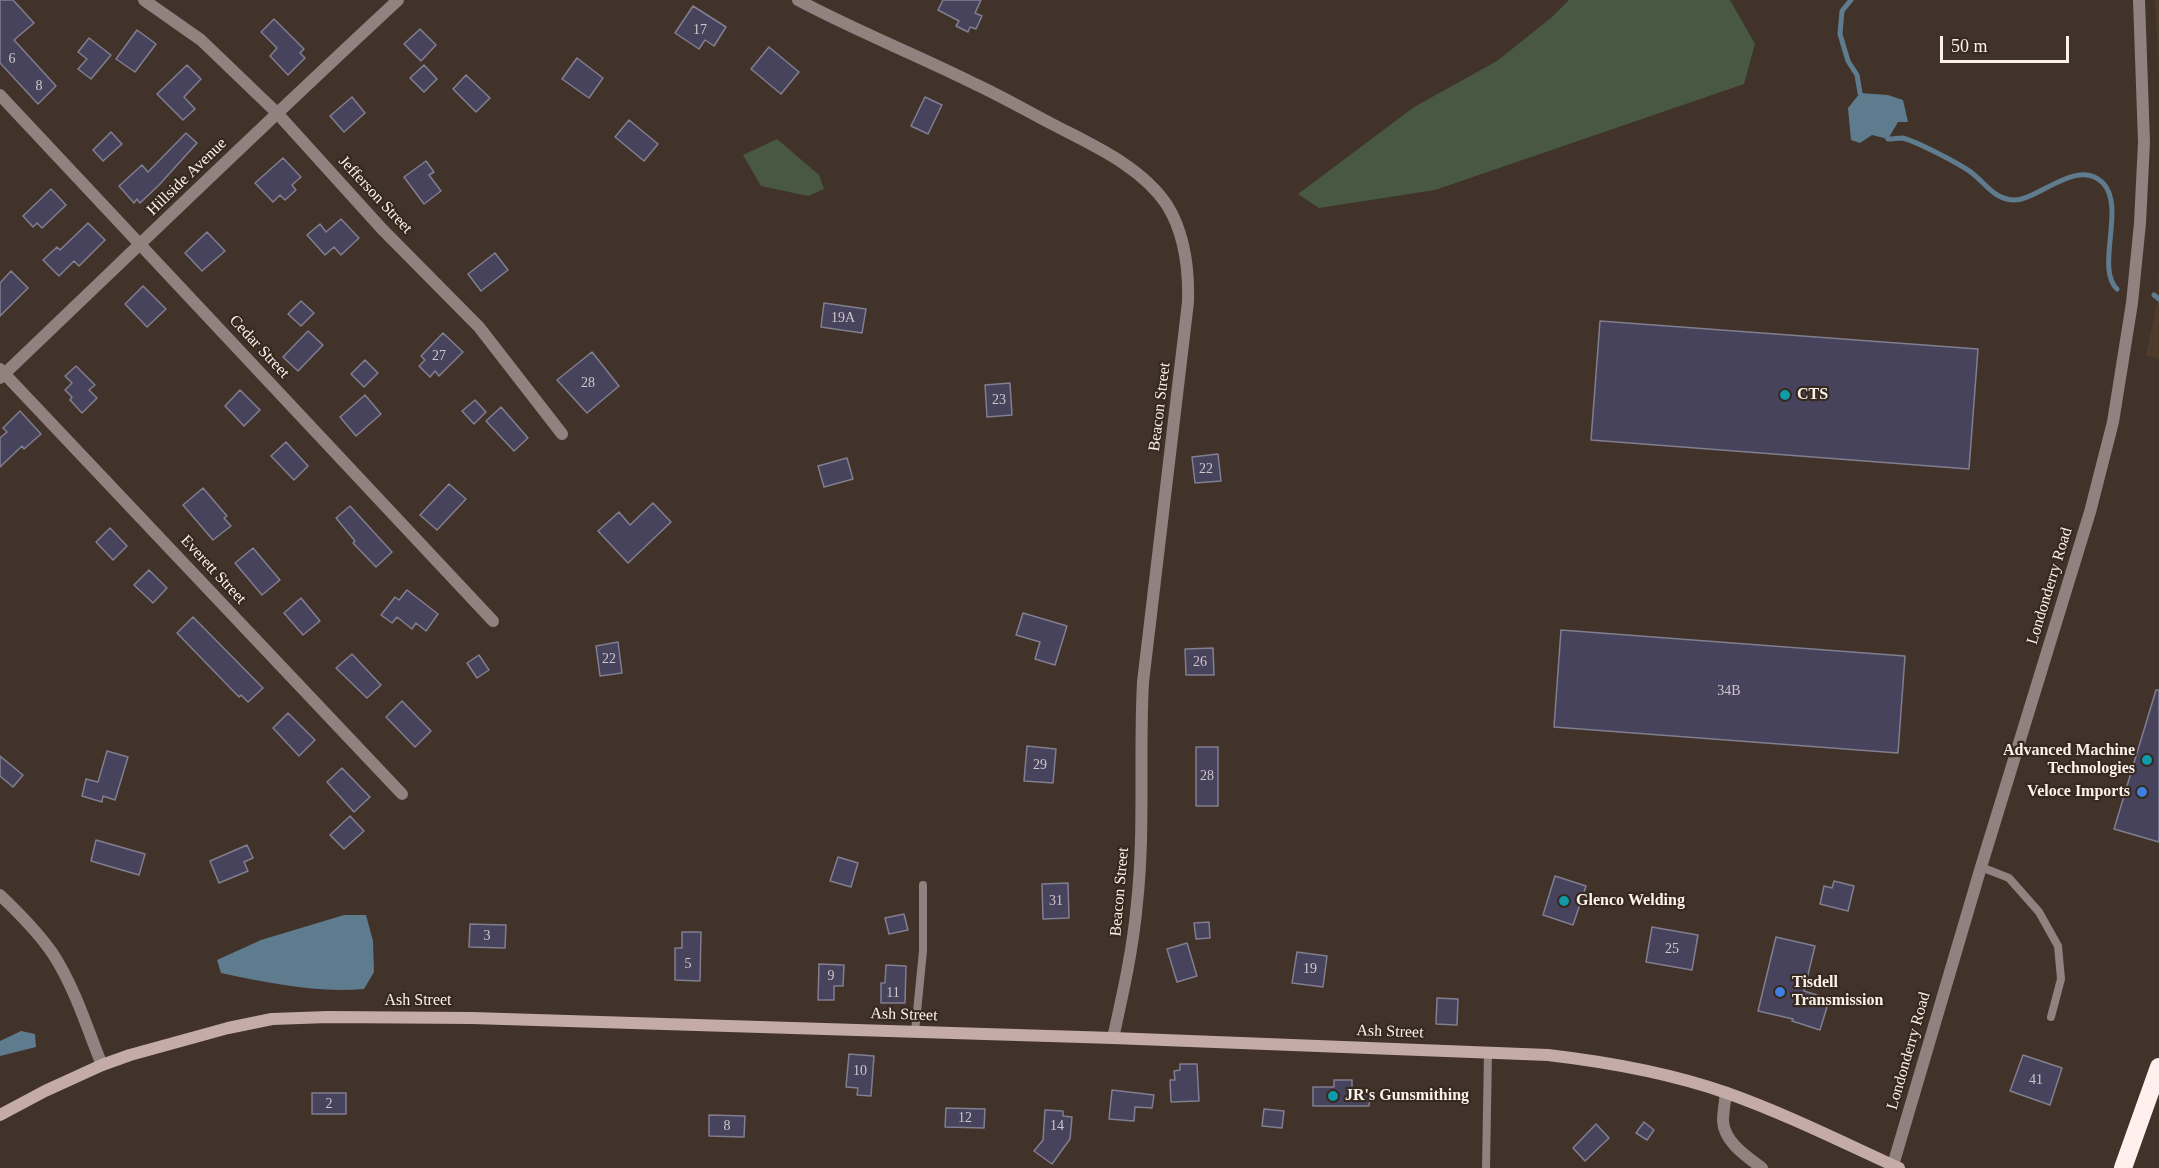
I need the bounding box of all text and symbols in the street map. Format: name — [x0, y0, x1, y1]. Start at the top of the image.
house number: 17 — [693, 22, 707, 38]
scale bar — [1943, 24, 2072, 62]
text: 50 m — [1951, 36, 1988, 56]
house number: 6 — [8, 51, 16, 67]
house number: 8 — [36, 78, 42, 94]
street label: Hillside Avenue — [143, 134, 231, 220]
street label: Jefferson Street — [334, 152, 416, 238]
house number: 19A — [831, 310, 855, 326]
street label: Cedar Street — [225, 311, 293, 383]
house number: 27 — [432, 348, 446, 364]
street label: Beacon Street — [1145, 362, 1175, 452]
house number: 28 — [581, 375, 595, 391]
place label: CTS — [1797, 385, 1828, 405]
marker: CTS — [1778, 388, 1792, 402]
house number: 23 — [992, 392, 1006, 408]
house number: 22 — [1199, 461, 1213, 477]
street label: Londonderry Road — [2023, 525, 2077, 647]
street label: Everett Street — [176, 531, 250, 609]
house number: 22 — [602, 651, 616, 667]
house number: 26 — [1193, 654, 1207, 670]
house number: 34B — [1717, 683, 1741, 699]
place label: Advanced Machine Technologies — [2003, 741, 2135, 779]
marker: Advanced Machine Technologies — [2140, 753, 2154, 767]
house number: 29 — [1033, 757, 1047, 773]
house number: 28 — [1200, 768, 1214, 784]
place label: Veloce Imports — [2027, 782, 2130, 802]
marker: Veloce Imports — [2135, 785, 2149, 799]
street label: Beacon Street — [1107, 847, 1133, 937]
place label: Glenco Welding — [1576, 891, 1685, 911]
house number: 31 — [1049, 893, 1063, 909]
marker: Glenco Welding — [1557, 894, 1571, 908]
house number: 3 — [484, 928, 490, 944]
house number: 25 — [1665, 941, 1679, 957]
house number: 5 — [684, 956, 692, 972]
house number: 19 — [1303, 961, 1317, 977]
house number: 9 — [828, 968, 834, 984]
place label: Tisdell Transmission — [1792, 973, 1883, 1011]
house number: 11 — [886, 985, 900, 1001]
marker: Tisdell Transmission — [1773, 985, 1787, 999]
street label: Londonderry Road — [1883, 990, 1935, 1112]
street label: Ash Street — [384, 991, 452, 1011]
street label: Ash Street — [870, 1004, 938, 1026]
street label: Ash Street — [1356, 1021, 1424, 1043]
house number: 10 — [853, 1063, 867, 1079]
house number: 41 — [2029, 1072, 2043, 1088]
place label: JR's Gunsmithing — [1345, 1086, 1469, 1106]
marker: JR's Gunsmithing — [1326, 1089, 1340, 1103]
house number: 2 — [326, 1096, 332, 1112]
house number: 12 — [958, 1110, 972, 1126]
house number: 8 — [724, 1118, 730, 1134]
house number: 14 — [1050, 1118, 1064, 1134]

